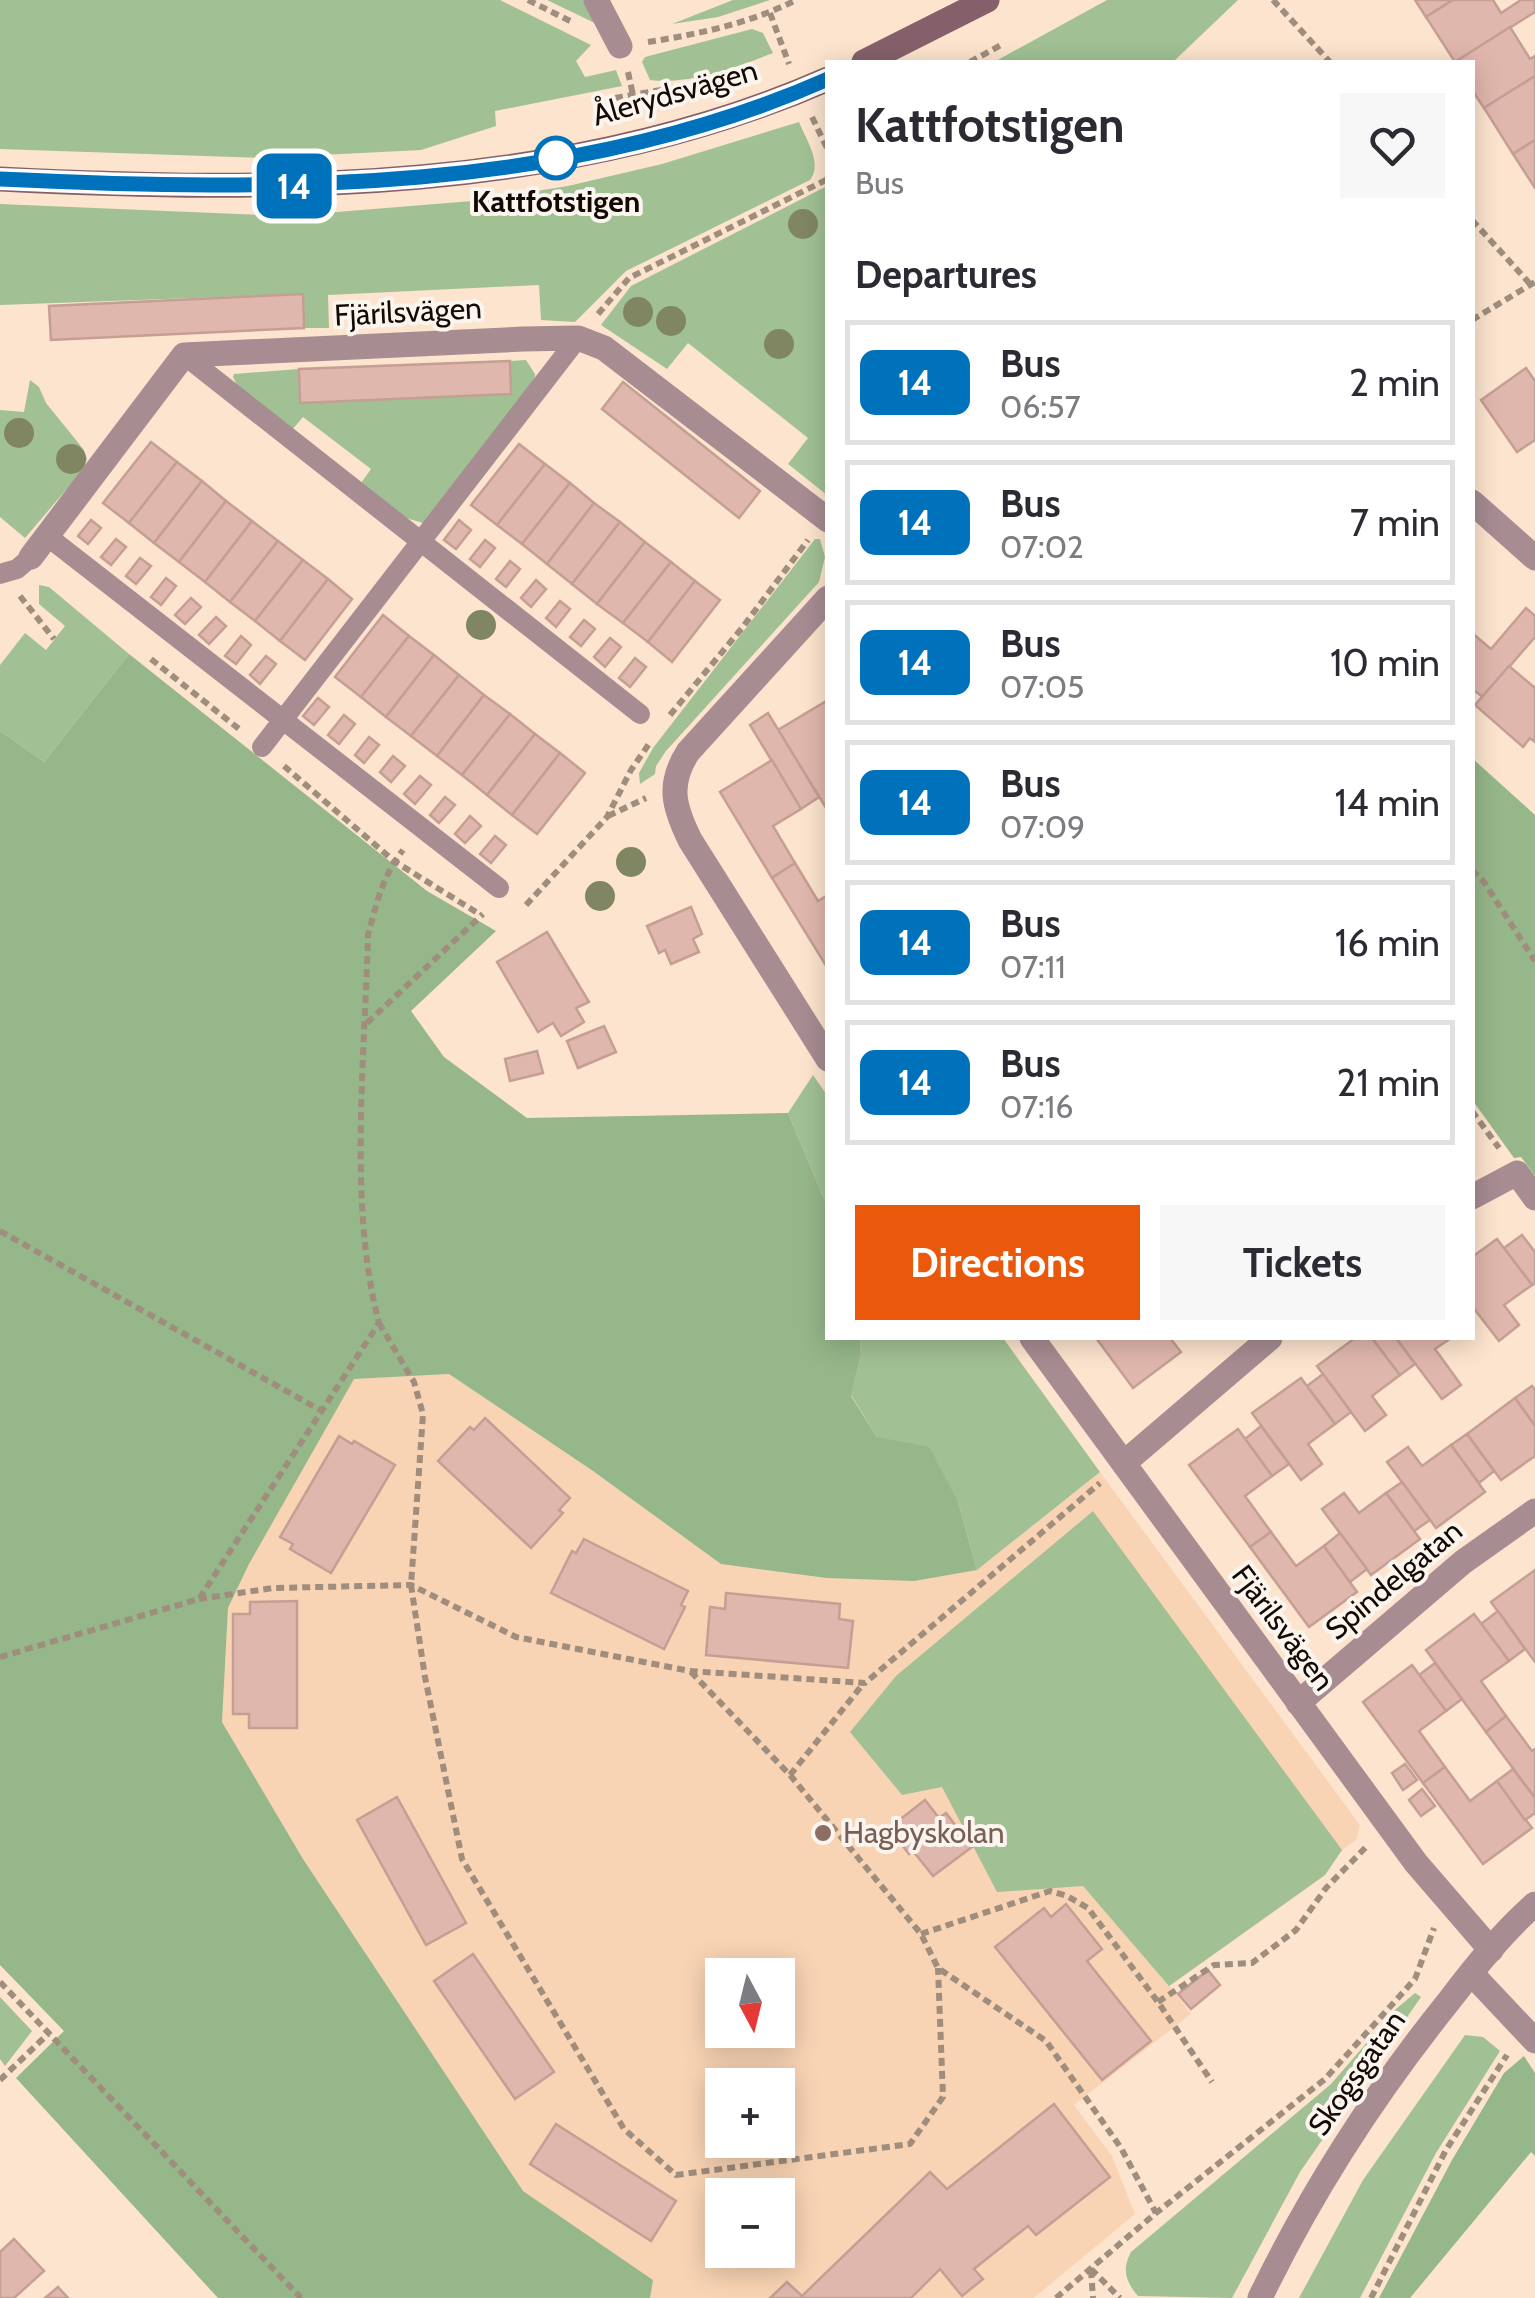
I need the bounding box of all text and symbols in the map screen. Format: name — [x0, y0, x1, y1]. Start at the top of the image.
street label: Ålerydsvägen — [588, 51, 762, 134]
button: heart — [1340, 93, 1445, 198]
text: Kattfotstigen — [855, 96, 1124, 154]
marker: Kattfotstigen — [535, 137, 577, 179]
line badge: 14 — [249, 154, 339, 218]
text: Bus — [855, 163, 904, 202]
text: 14 — [277, 165, 311, 208]
place label: Kattfotstigen — [472, 183, 640, 220]
text: Departures — [855, 251, 1037, 298]
street label: Fjärilsvägen — [333, 289, 483, 334]
text: Bus — [1000, 340, 1061, 387]
text: 2 min — [1349, 359, 1440, 406]
text: 14 — [898, 361, 932, 404]
text: 06:57 — [1000, 387, 1081, 426]
text: Bus — [1000, 480, 1061, 527]
text: 7 min — [1350, 499, 1440, 546]
text: 14 — [898, 501, 932, 544]
text: 07:02 — [1000, 527, 1084, 566]
text: Bus — [1000, 620, 1061, 667]
text: 10 min — [1330, 639, 1440, 686]
text: 14 — [898, 641, 932, 684]
text: 07:05 — [1000, 667, 1084, 706]
text: Bus — [1000, 760, 1061, 807]
text: 14 min — [1334, 779, 1440, 826]
text: 14 — [898, 781, 932, 824]
text: 07:09 — [1000, 807, 1085, 846]
text: Bus — [1000, 900, 1061, 947]
text: 16 min — [1335, 919, 1440, 966]
text: 14 — [898, 921, 932, 964]
text: 07:11 — [1000, 947, 1066, 986]
text: Bus — [1000, 1040, 1061, 1087]
text: 21 min — [1337, 1059, 1440, 1106]
text: 14 — [898, 1061, 932, 1104]
text: 07:16 — [1000, 1087, 1073, 1126]
button: Directions — [855, 1205, 1140, 1320]
button: Tickets — [1160, 1205, 1445, 1320]
street label: Spindelgatan — [1318, 1512, 1469, 1647]
street label: Fjärilsvägen — [1224, 1558, 1343, 1698]
place label: Hagbyskolan — [843, 1814, 1005, 1851]
marker: Hagbyskolan — [812, 1822, 834, 1844]
north arrow — [705, 1958, 795, 2048]
map controls — [705, 1958, 795, 2268]
street label: Skogsgatan — [1300, 2003, 1413, 2142]
button: + — [705, 2068, 795, 2158]
button: − — [705, 2178, 795, 2268]

